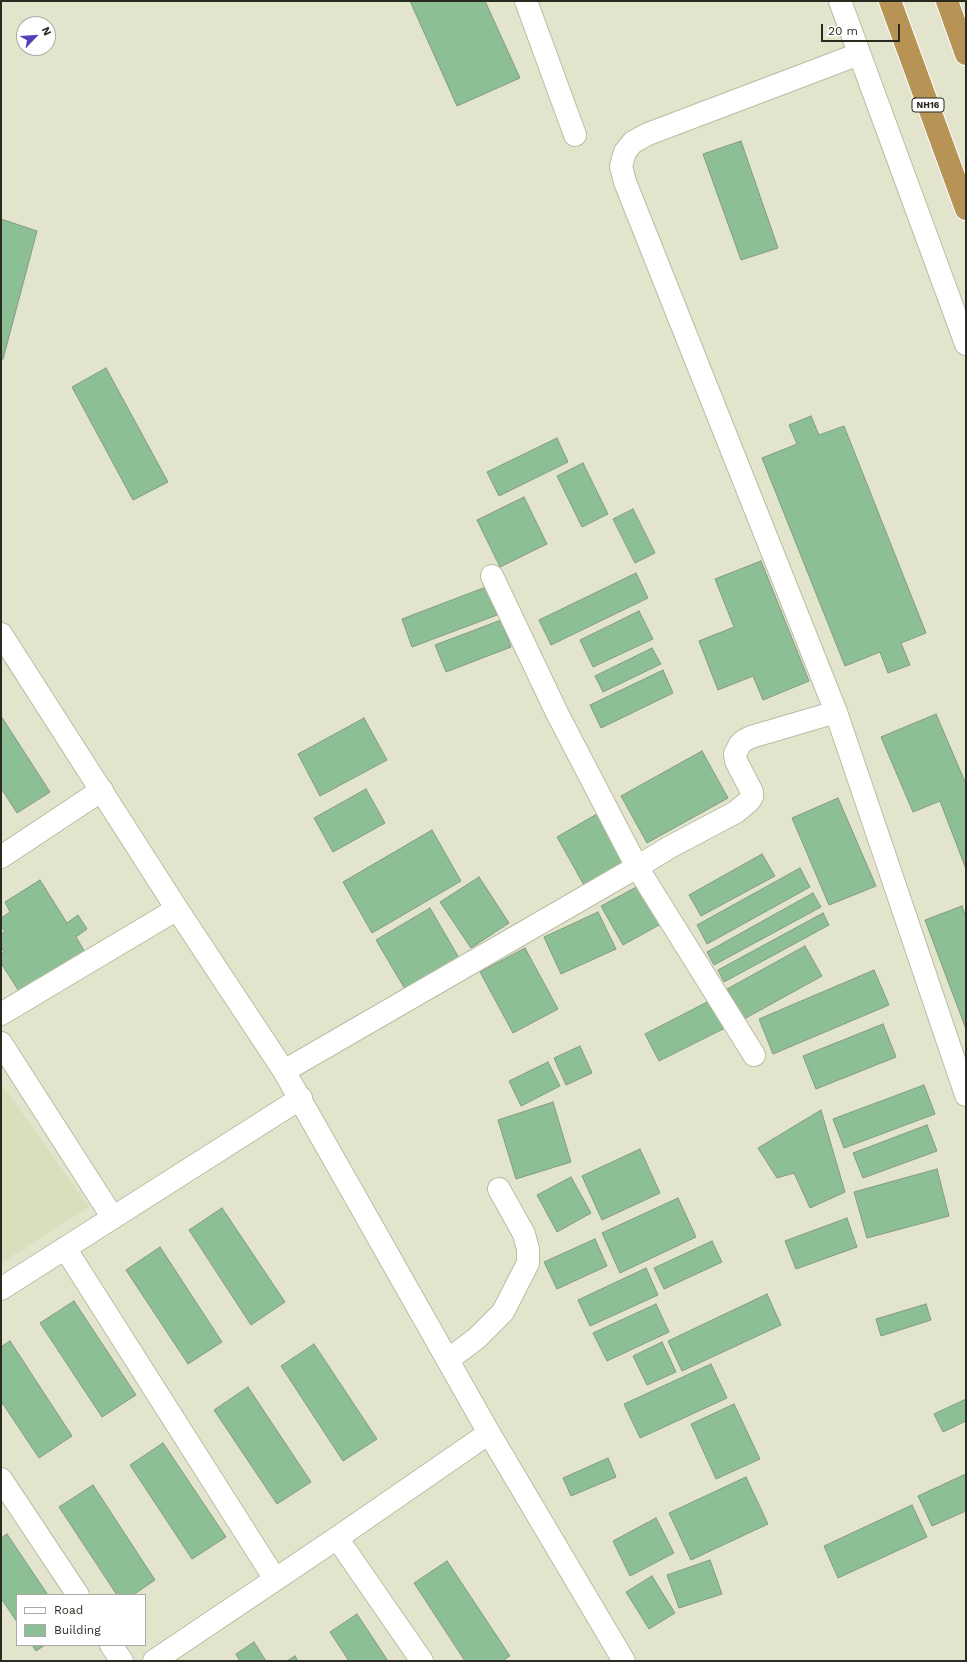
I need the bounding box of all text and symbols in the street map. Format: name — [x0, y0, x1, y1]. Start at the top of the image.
north arrow — [16, 16, 56, 56]
scale bar — [823, 16, 902, 42]
text: 20 m — [828, 24, 858, 38]
text: N — [39, 25, 54, 38]
road number: NH16 — [912, 98, 944, 112]
legend — [16, 1594, 146, 1646]
text: Road — [54, 1603, 83, 1617]
text: Building — [54, 1623, 101, 1637]

